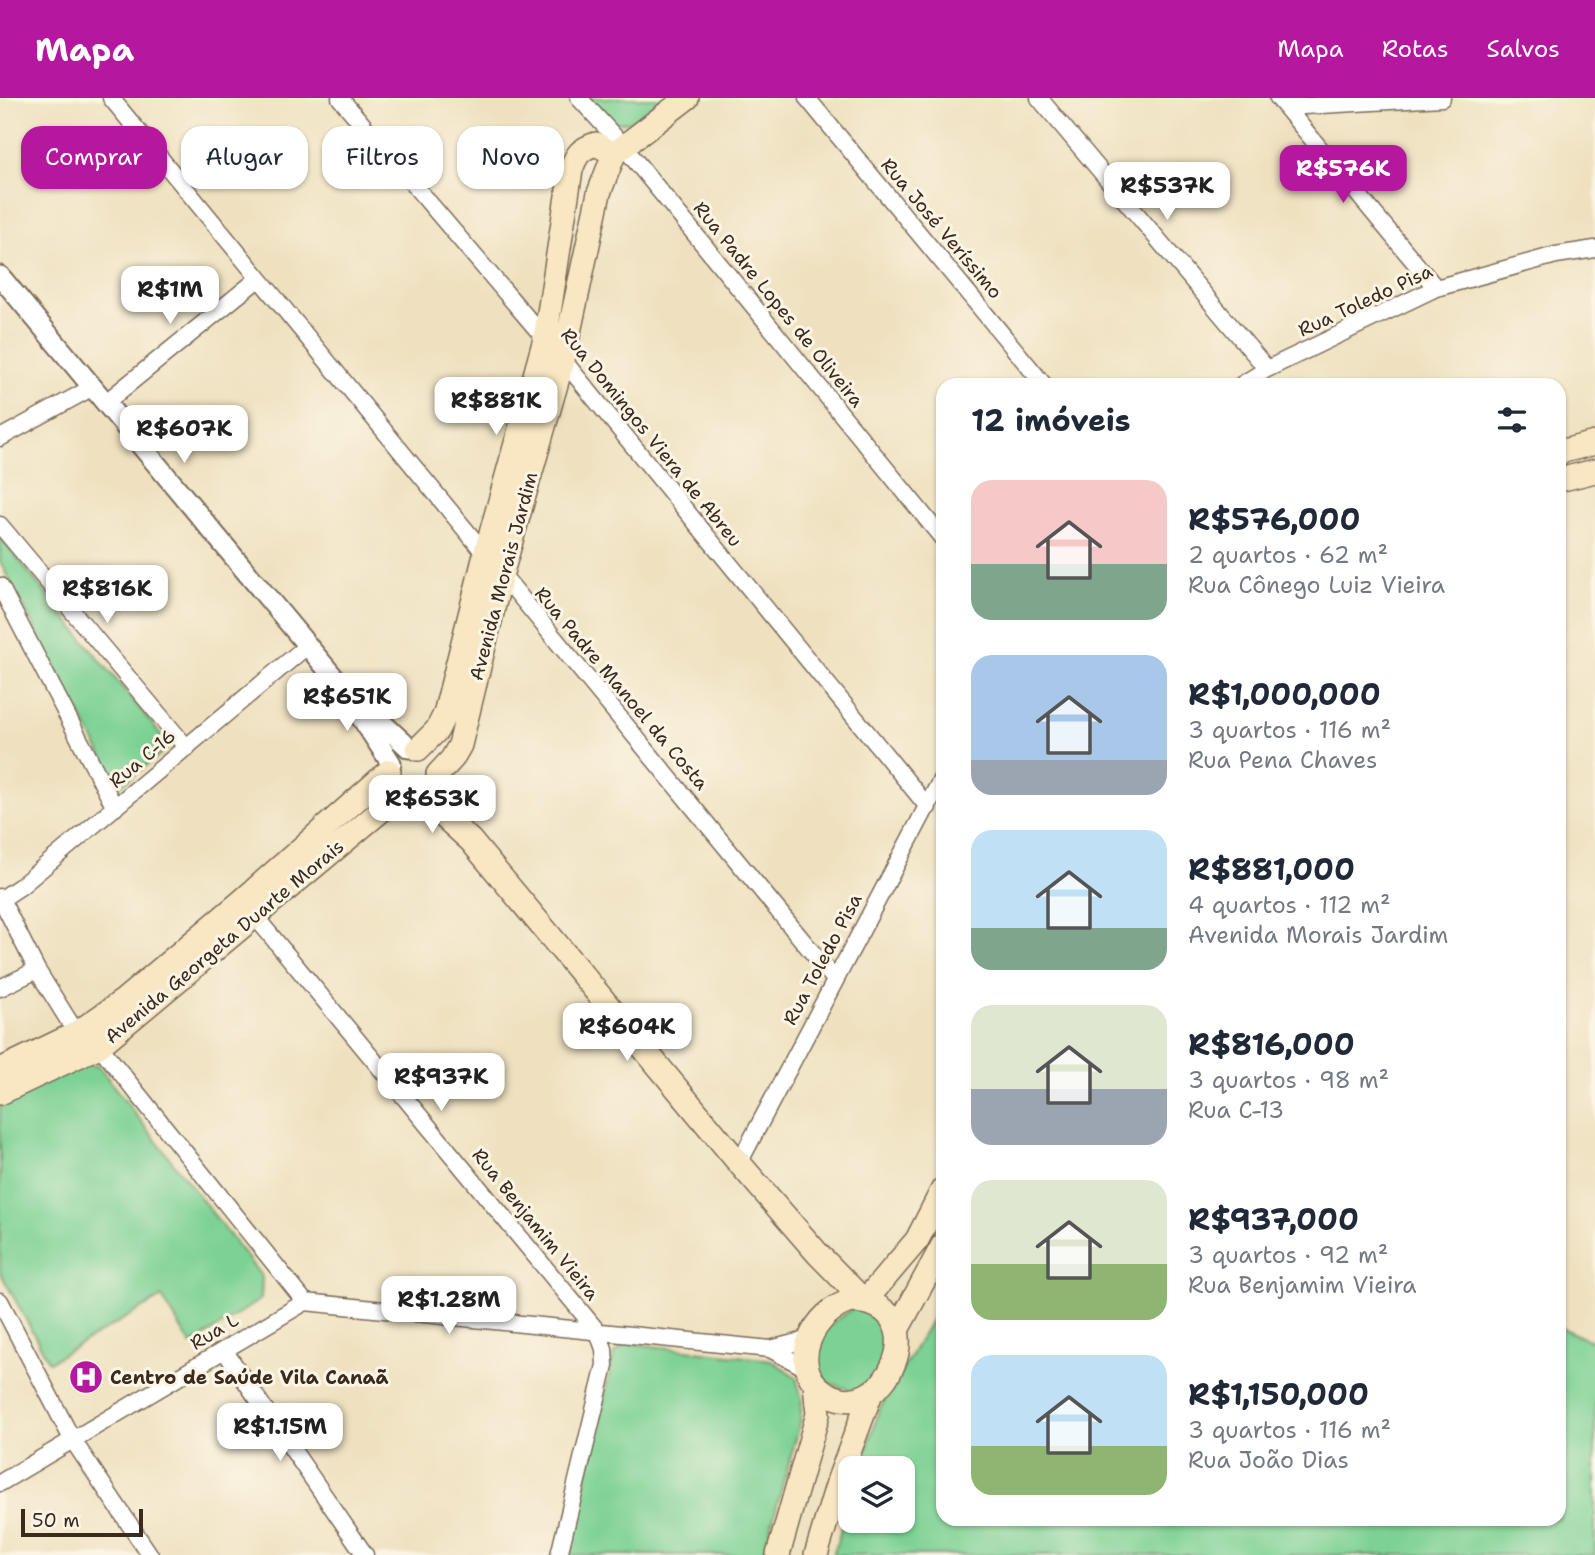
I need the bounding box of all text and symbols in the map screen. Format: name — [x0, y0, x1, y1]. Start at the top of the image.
text: Mapa — [35, 27, 134, 72]
text: Mapa — [1277, 33, 1344, 65]
text: Rotas — [1382, 33, 1449, 65]
text: Salvos — [1487, 33, 1560, 65]
chip: Comprar — [21, 126, 167, 189]
chip: Alugar — [181, 126, 308, 189]
chip: Filtros — [322, 126, 443, 189]
chip: Novo — [457, 126, 564, 189]
pin: R$576K — [1286, 146, 1400, 205]
street label: Rua José Veríssimo — [875, 153, 1008, 304]
text: R$576K — [1296, 153, 1390, 183]
pin: R$537K — [1110, 162, 1224, 222]
text: R$537K — [1120, 170, 1214, 200]
street label: Rua Padre Lopes de Oliveira — [688, 196, 870, 412]
street label: Rua Toledo Pisa — [1294, 258, 1437, 343]
pin: R$1M — [129, 266, 211, 326]
text: R$1M — [137, 274, 203, 304]
street label: Rua Domingos Viera de Abreu — [555, 323, 748, 552]
pin: R$881K — [439, 378, 553, 437]
text: R$881K — [451, 385, 541, 415]
text: 12 imóveis — [971, 400, 1131, 441]
icon: filters — [1493, 401, 1531, 439]
pin: R$607K — [127, 406, 241, 465]
text: R$607K — [136, 413, 232, 443]
street label: Avenida Morais Jardim — [464, 469, 543, 683]
text: R$576,000 — [1188, 499, 1360, 540]
icon: home — [1027, 508, 1111, 592]
text: 2 quartos · 62 m² — [1188, 540, 1388, 570]
pin: R$816K — [50, 566, 164, 625]
text: Rua Cônego Luiz Vieira — [1188, 570, 1445, 600]
text: R$816K — [62, 573, 152, 603]
street label: Rua Padre Manoel da Costa — [529, 582, 714, 795]
pin: R$651K — [290, 674, 404, 733]
text: R$1,000,000 — [1188, 674, 1381, 715]
text: R$651K — [303, 681, 391, 711]
icon: home — [1027, 683, 1111, 767]
text: 3 quartos · 116 m² — [1188, 715, 1391, 745]
street label: Rua C-16 — [104, 723, 181, 794]
text: Rua Pena Chaves — [1188, 745, 1377, 775]
pin: R$653K — [375, 776, 489, 835]
text: R$653K — [385, 783, 479, 813]
street label: Avenida Georgeta Duarte Morais — [99, 834, 349, 1049]
text: R$881,000 — [1188, 849, 1355, 890]
icon: home — [1027, 858, 1111, 942]
street label: Rua Toledo Pisa — [777, 889, 868, 1029]
text: 4 quartos · 112 m² — [1188, 890, 1391, 920]
text: Avenida Morais Jardim — [1188, 920, 1448, 950]
pin: R$604K — [570, 1004, 684, 1063]
text: R$604K — [579, 1011, 675, 1041]
text: R$816,000 — [1188, 1024, 1355, 1065]
icon: home — [1027, 1033, 1111, 1117]
pin: R$937K — [384, 1054, 498, 1113]
text: R$937K — [394, 1061, 488, 1091]
text: 3 quartos · 98 m² — [1188, 1065, 1389, 1095]
text: Rua C-13 — [1188, 1095, 1284, 1125]
street label: Rua Benjamim Vieira — [466, 1143, 605, 1306]
text: R$937,000 — [1188, 1199, 1359, 1240]
icon: home — [1027, 1208, 1111, 1292]
text: 3 quartos · 92 m² — [1188, 1240, 1388, 1270]
text: Rua Benjamim Vieira — [1188, 1270, 1417, 1300]
pin: R$1.28M — [384, 1276, 514, 1336]
text: R$1.28M — [397, 1284, 501, 1314]
street label: Rua L — [185, 1307, 243, 1356]
hospital icon: Centro de Saúde Vila Canaã — [67, 1358, 105, 1396]
place label: Centro de Saúde Vila Canaã — [110, 1365, 388, 1390]
text: R$1,150,000 — [1188, 1374, 1369, 1415]
icon: home — [1027, 1383, 1111, 1467]
pin: R$1.15M — [215, 1404, 345, 1463]
text: R$1.15M — [233, 1411, 327, 1441]
text: 3 quartos · 116 m² — [1188, 1415, 1391, 1445]
text: Rua João Dias — [1188, 1445, 1349, 1475]
map controls — [838, 1456, 915, 1533]
button: layers — [838, 1456, 915, 1533]
scale bar — [21, 1506, 144, 1538]
text: 50 m — [32, 1508, 80, 1533]

